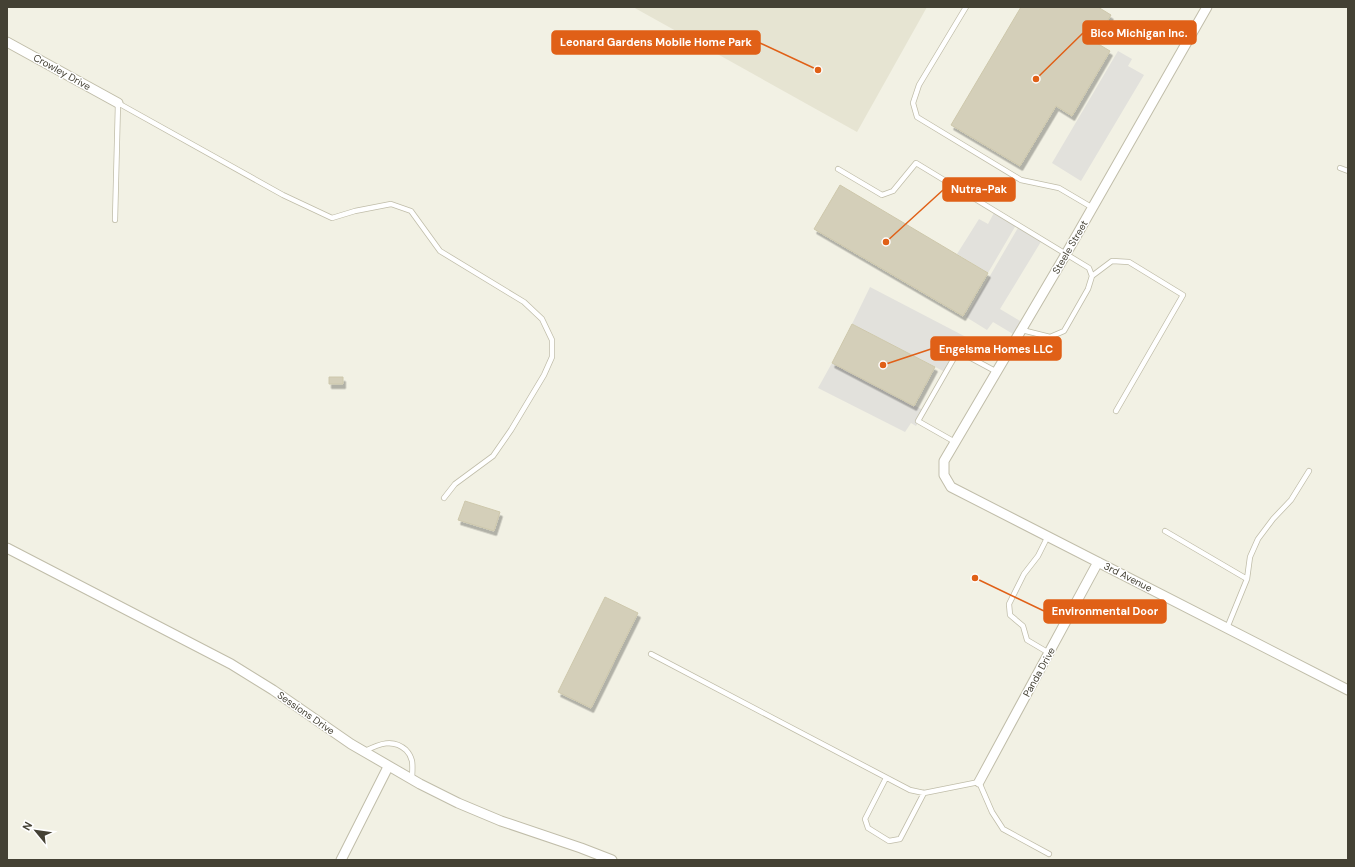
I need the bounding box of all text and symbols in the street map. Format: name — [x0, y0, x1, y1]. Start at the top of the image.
callout: Bico Michigan Inc. — [1083, 21, 1196, 44]
text: Bico Michigan Inc. — [1091, 26, 1188, 40]
callout: Leonard Gardens Mobile Home Park — [552, 31, 760, 54]
text: Leonard Gardens Mobile Home Park — [560, 35, 753, 49]
street label: Crowley Drive — [31, 51, 93, 93]
callout: Nutra-Pak — [943, 178, 1015, 201]
text: Nutra-Pak — [951, 182, 1008, 196]
street label: Steele Street — [1049, 218, 1091, 276]
callout: Engelsma Homes LLC — [931, 337, 1061, 360]
text: Engelsma Homes LLC — [939, 342, 1053, 356]
street label: 3rd Avenue — [1102, 559, 1155, 595]
callout: Environmental Door — [1044, 600, 1166, 623]
text: Environmental Door — [1052, 604, 1159, 618]
street label: Panda Drive — [1020, 645, 1058, 699]
street label: Sessions Drive — [275, 688, 337, 738]
north arrow — [16, 811, 56, 851]
text: N — [19, 819, 35, 833]

